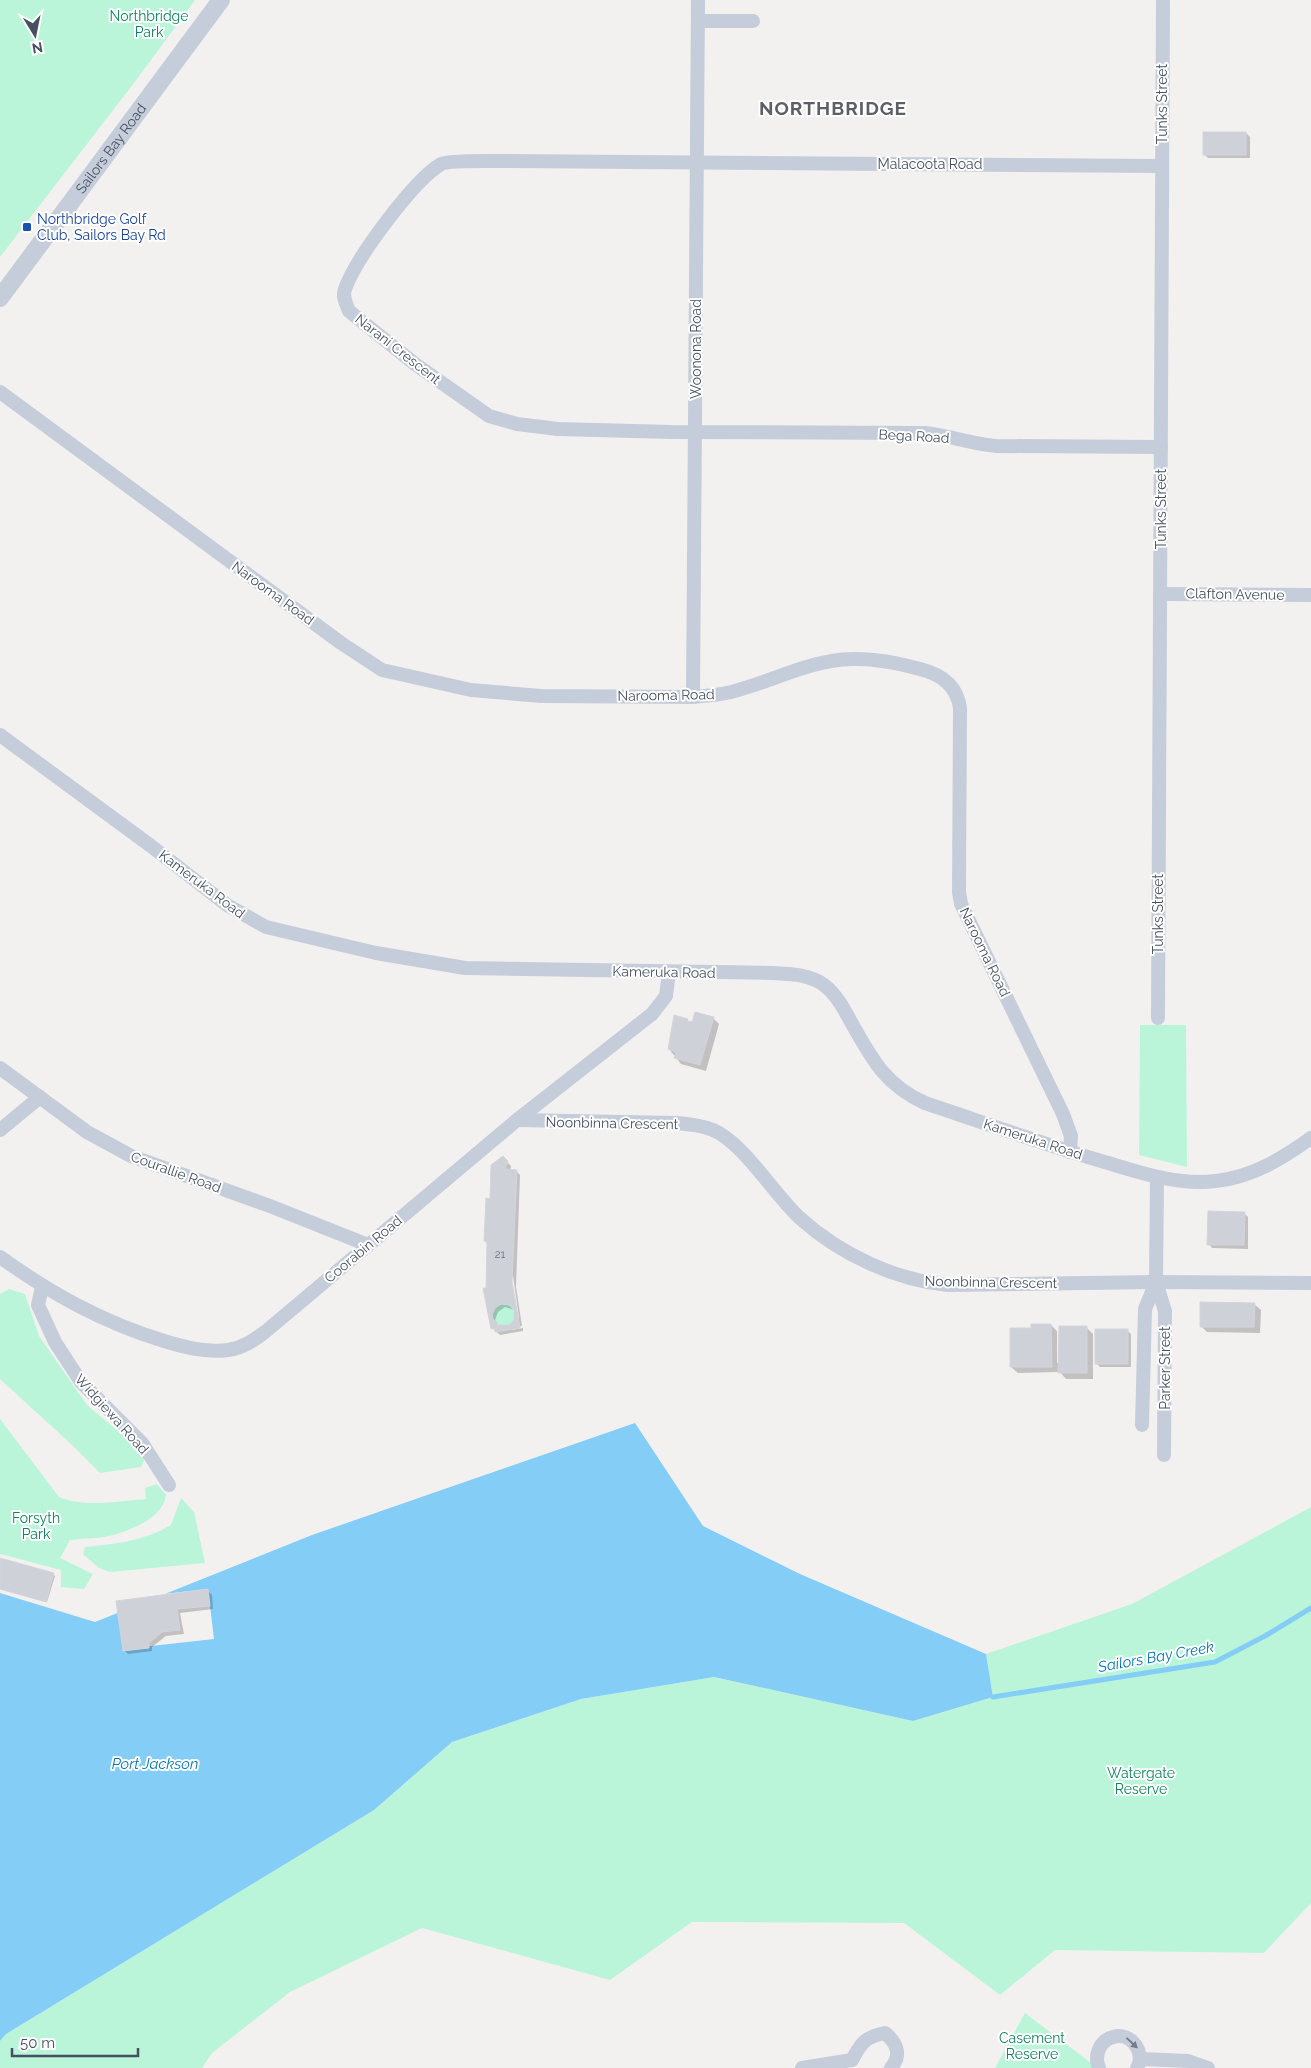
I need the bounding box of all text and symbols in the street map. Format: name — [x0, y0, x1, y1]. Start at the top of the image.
park label: Northbridge Park — [110, 8, 188, 40]
north arrow — [10, 10, 60, 60]
text: N — [31, 39, 44, 57]
street label: Tunks Street — [1154, 63, 1170, 144]
district label: NORTHBRIDGE — [759, 97, 907, 119]
street label: Sailors Bay Road — [72, 101, 149, 197]
street label: Malacoota Road — [878, 156, 982, 172]
place label: Northbridge Golf Club, Sailors Bay Rd — [37, 211, 166, 243]
marker: Northbridge Golf Club, Sailors Bay Rd — [21, 221, 33, 233]
street label: Woonona Road — [688, 299, 704, 399]
street label: Narani Crescent — [352, 311, 444, 387]
street label: Bega Road — [878, 426, 950, 446]
street label: Tunks Street — [1153, 468, 1169, 549]
street label: Narooma Road — [229, 558, 317, 628]
street label: Clafton Avenue — [1185, 585, 1285, 603]
street label: Narooma Road — [617, 686, 715, 704]
street label: Kameruka Road — [156, 847, 248, 921]
street label: Tunks Street — [1150, 873, 1166, 954]
street label: Narooma Road — [956, 905, 1014, 999]
street label: Kameruka Road — [612, 963, 716, 981]
street label: Noonbinna Crescent — [546, 1114, 679, 1132]
street label: Kameruka Road — [981, 1115, 1085, 1163]
street label: Courallie Road — [129, 1148, 223, 1196]
street label: Coorabin Road — [321, 1212, 405, 1286]
house number: 21 — [495, 1248, 506, 1261]
street label: Noonbinna Crescent — [925, 1273, 1058, 1291]
street label: Parker Street — [1157, 1326, 1173, 1410]
street label: Widgiewa Road — [72, 1371, 152, 1457]
park label: Forsyth Park — [12, 1510, 60, 1542]
water label: Sailors Bay Creek — [1096, 1638, 1215, 1676]
water label: Port Jackson — [112, 1755, 198, 1773]
park label: Watergate Reserve — [1107, 1765, 1175, 1797]
scale bar — [12, 2026, 139, 2058]
park label: Casement Reserve — [999, 2030, 1065, 2062]
text: 50 m — [20, 2034, 55, 2052]
one-way arrow — [1126, 2037, 1138, 2049]

